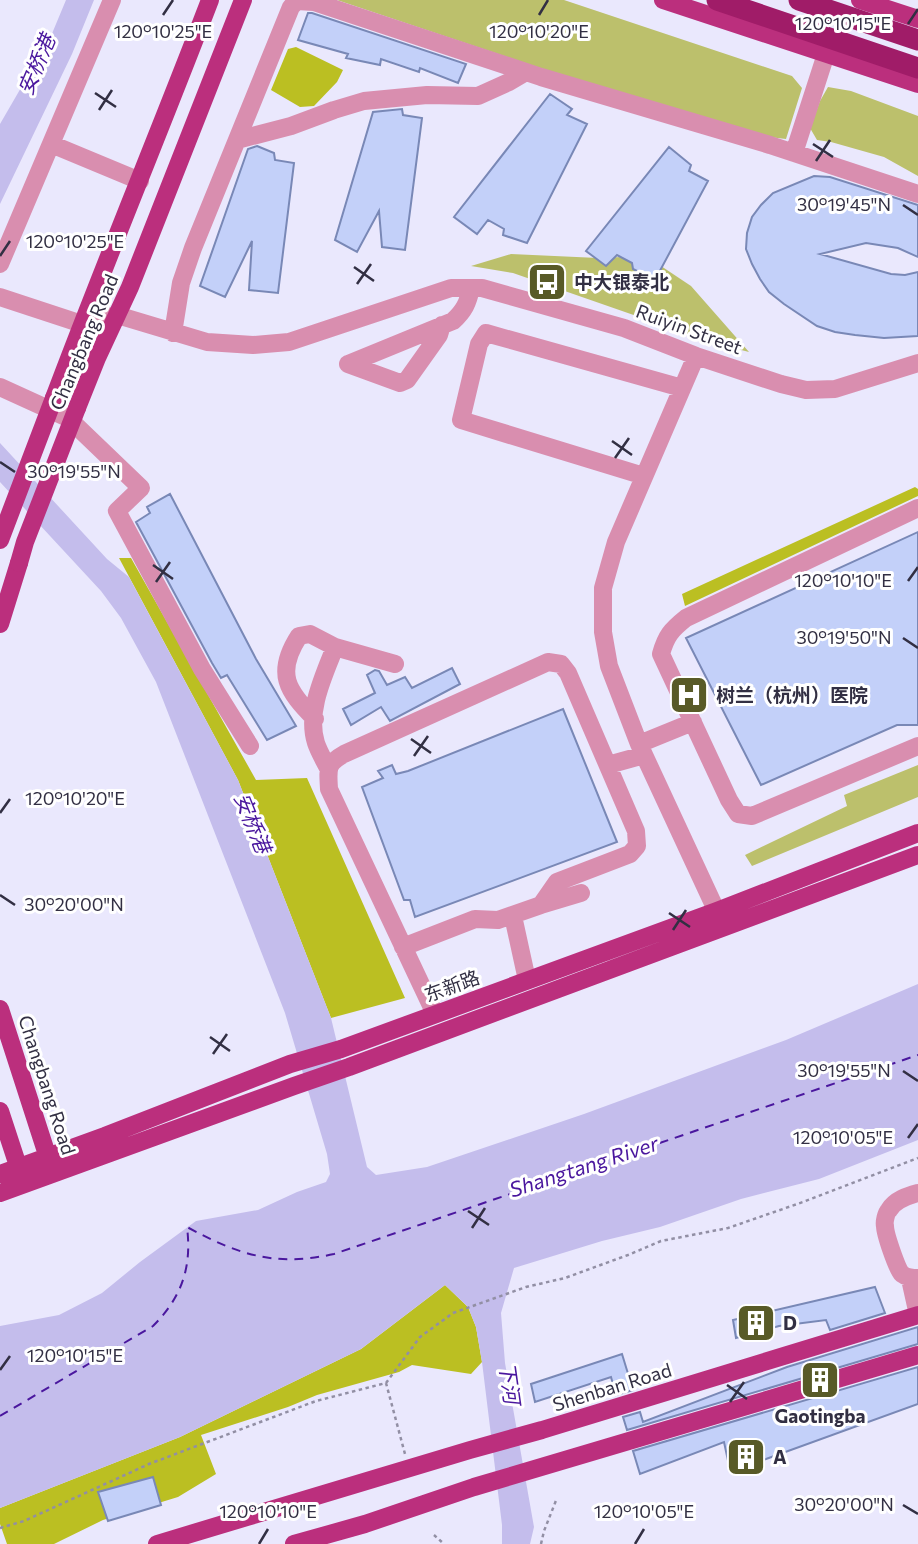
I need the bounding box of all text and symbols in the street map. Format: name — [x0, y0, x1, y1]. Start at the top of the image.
text: 120°10'15"E — [795, 12, 891, 34]
text: 120°10'25"E — [114, 20, 212, 42]
text: 120°10'20"E — [489, 20, 589, 42]
water label: 安桥港 — [12, 28, 61, 98]
text: 30°19'45"N — [797, 193, 891, 215]
text: 120°10'25"E — [26, 230, 124, 252]
bus stop icon: 中大银泰北 — [526, 261, 568, 303]
street label: Changbang Road — [45, 270, 123, 413]
place label: 中大银泰北 — [574, 270, 669, 293]
street label: Ruiyin Street — [633, 299, 745, 358]
text: 30°19'55"N — [27, 460, 121, 482]
text: 120°10'10"E — [794, 569, 892, 591]
text: 30°19'50"N — [796, 626, 892, 648]
hospital icon: 树兰（杭州）医院 — [668, 674, 710, 716]
place label: 树兰（杭州）医院 — [716, 683, 868, 706]
text: 120°10'20"E — [25, 787, 125, 809]
water label: 安桥港 — [230, 789, 278, 859]
text: 30°20'00"N — [24, 893, 124, 915]
street label: 东新路 — [421, 965, 483, 1006]
street label: Changbang Road — [14, 1012, 81, 1158]
text: 30°19'55"N — [797, 1059, 891, 1081]
text: 120°10'05"E — [793, 1126, 893, 1148]
water label: Shangtang River — [506, 1130, 662, 1201]
building icon: D — [735, 1302, 777, 1344]
place label: D — [783, 1311, 797, 1334]
text: 120°10'15"E — [27, 1344, 123, 1366]
street label: Shenban Road — [550, 1358, 674, 1416]
building icon: Gaotingba — [799, 1359, 841, 1401]
water label: 下河 — [495, 1360, 526, 1409]
place label: Gaotingba — [774, 1404, 866, 1427]
building icon: A — [725, 1436, 767, 1478]
place label: A — [773, 1445, 787, 1468]
text: 30°20'00"N — [794, 1493, 894, 1515]
text: 120°10'10"E — [219, 1500, 317, 1522]
text: 120°10'05"E — [594, 1500, 694, 1522]

